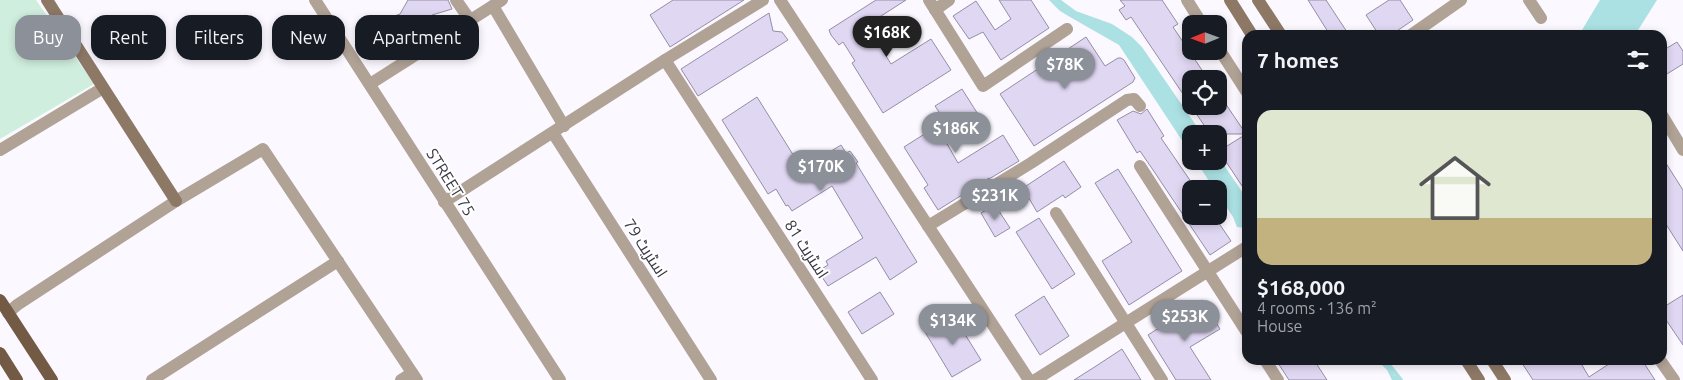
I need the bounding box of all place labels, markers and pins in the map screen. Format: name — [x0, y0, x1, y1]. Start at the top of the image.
pin: $168K — [852, 15, 922, 58]
pin: $78K — [1035, 48, 1095, 90]
pin: $186K — [921, 112, 991, 154]
pin: $170K — [786, 150, 856, 192]
pin: $231K — [960, 178, 1030, 221]
pin: $253K — [1150, 300, 1220, 342]
pin: $134K — [918, 304, 988, 346]

